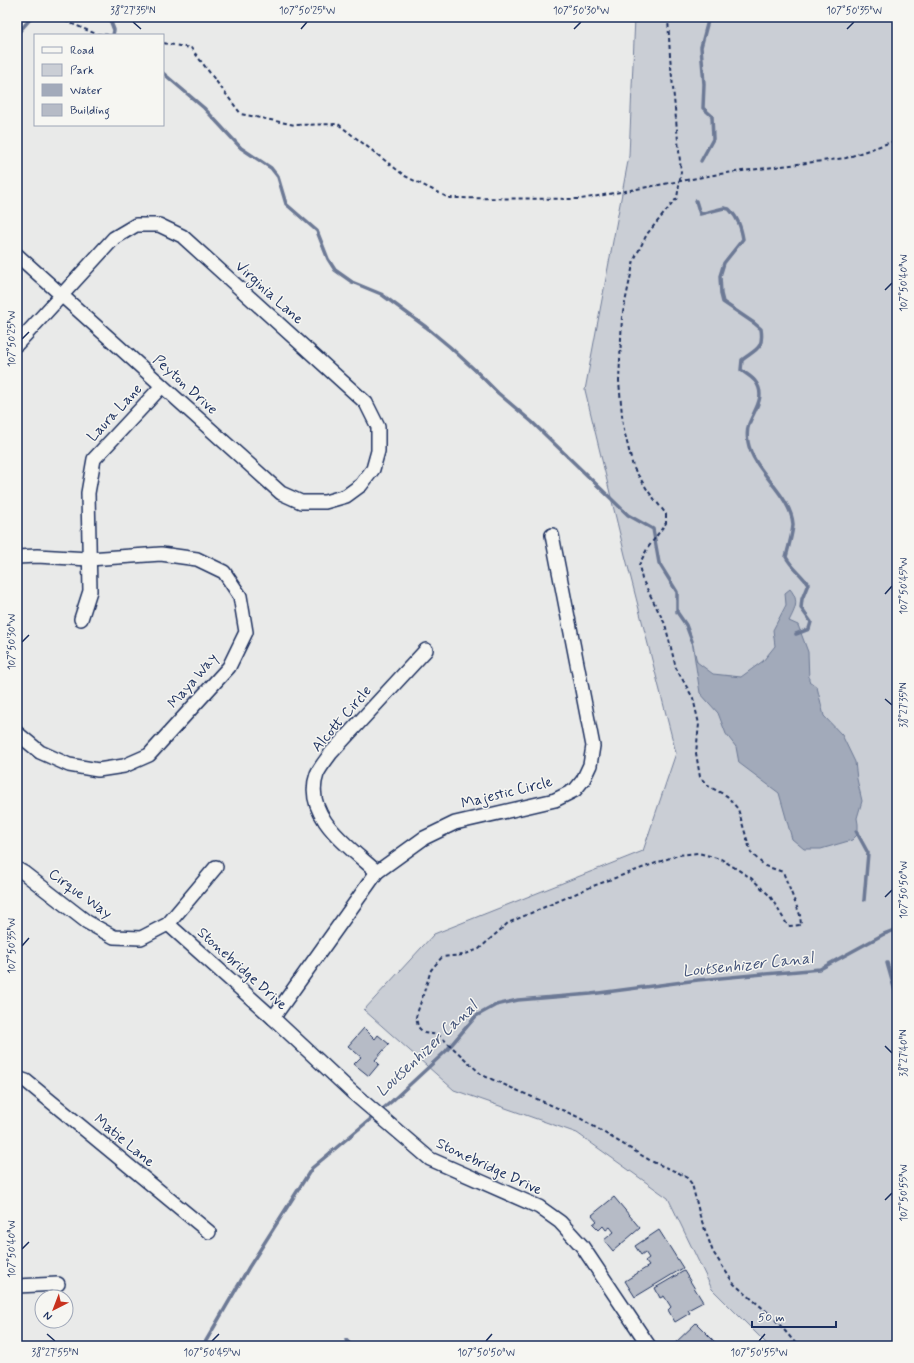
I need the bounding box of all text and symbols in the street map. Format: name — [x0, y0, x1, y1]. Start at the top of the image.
text: 38°27'35"N — [110, 4, 156, 18]
text: 107°50'25"W — [279, 4, 335, 18]
text: 107°50'30"W — [553, 4, 609, 18]
text: 107°50'35"W — [826, 4, 882, 18]
legend — [34, 34, 164, 126]
text: Road — [70, 43, 94, 59]
text: Park — [70, 63, 94, 79]
text: Water — [70, 83, 102, 99]
text: Building — [70, 103, 110, 120]
text: 107°50'40"W — [897, 254, 911, 312]
street label: Virginia Lane — [230, 257, 308, 330]
text: 107°50'25"W — [5, 311, 19, 367]
street label: Peyton Drive — [148, 351, 222, 420]
street label: Laura Lane — [83, 380, 147, 446]
text: 107°50'45"W — [897, 558, 911, 614]
text: 107°50'30"W — [5, 614, 19, 670]
street label: Maya Way — [163, 649, 223, 713]
street label: Alcott Circle — [308, 681, 377, 757]
text: 38°27'35"N — [897, 682, 911, 728]
street label: Majestic Circle — [459, 772, 555, 814]
text: 107°50'50"W — [897, 861, 911, 919]
street label: Cirque Way — [44, 864, 116, 924]
text: 107°50'35"W — [5, 918, 19, 974]
street label: Stonebridge Drive — [193, 923, 291, 1015]
water label: Loutsenhizer Canal — [681, 948, 816, 982]
water label: Loutsenhizer Canal — [372, 996, 483, 1102]
text: 38°27'40"N — [897, 1029, 911, 1077]
street label: Matie Lane — [89, 1110, 159, 1172]
street label: Stonebridge Drive — [433, 1134, 545, 1200]
text: 107°50'55"W — [897, 1164, 911, 1222]
text: 107°50'40"W — [5, 1220, 19, 1278]
north arrow — [34, 1289, 74, 1329]
scale bar — [752, 1303, 836, 1329]
text: N — [41, 1308, 55, 1323]
text: 50 m — [758, 1310, 785, 1326]
text: 38°27'55"N — [31, 1346, 79, 1360]
text: 107°50'45"W — [184, 1346, 240, 1360]
text: 107°50'50"W — [457, 1346, 515, 1360]
text: 107°50'55"W — [730, 1346, 788, 1360]

